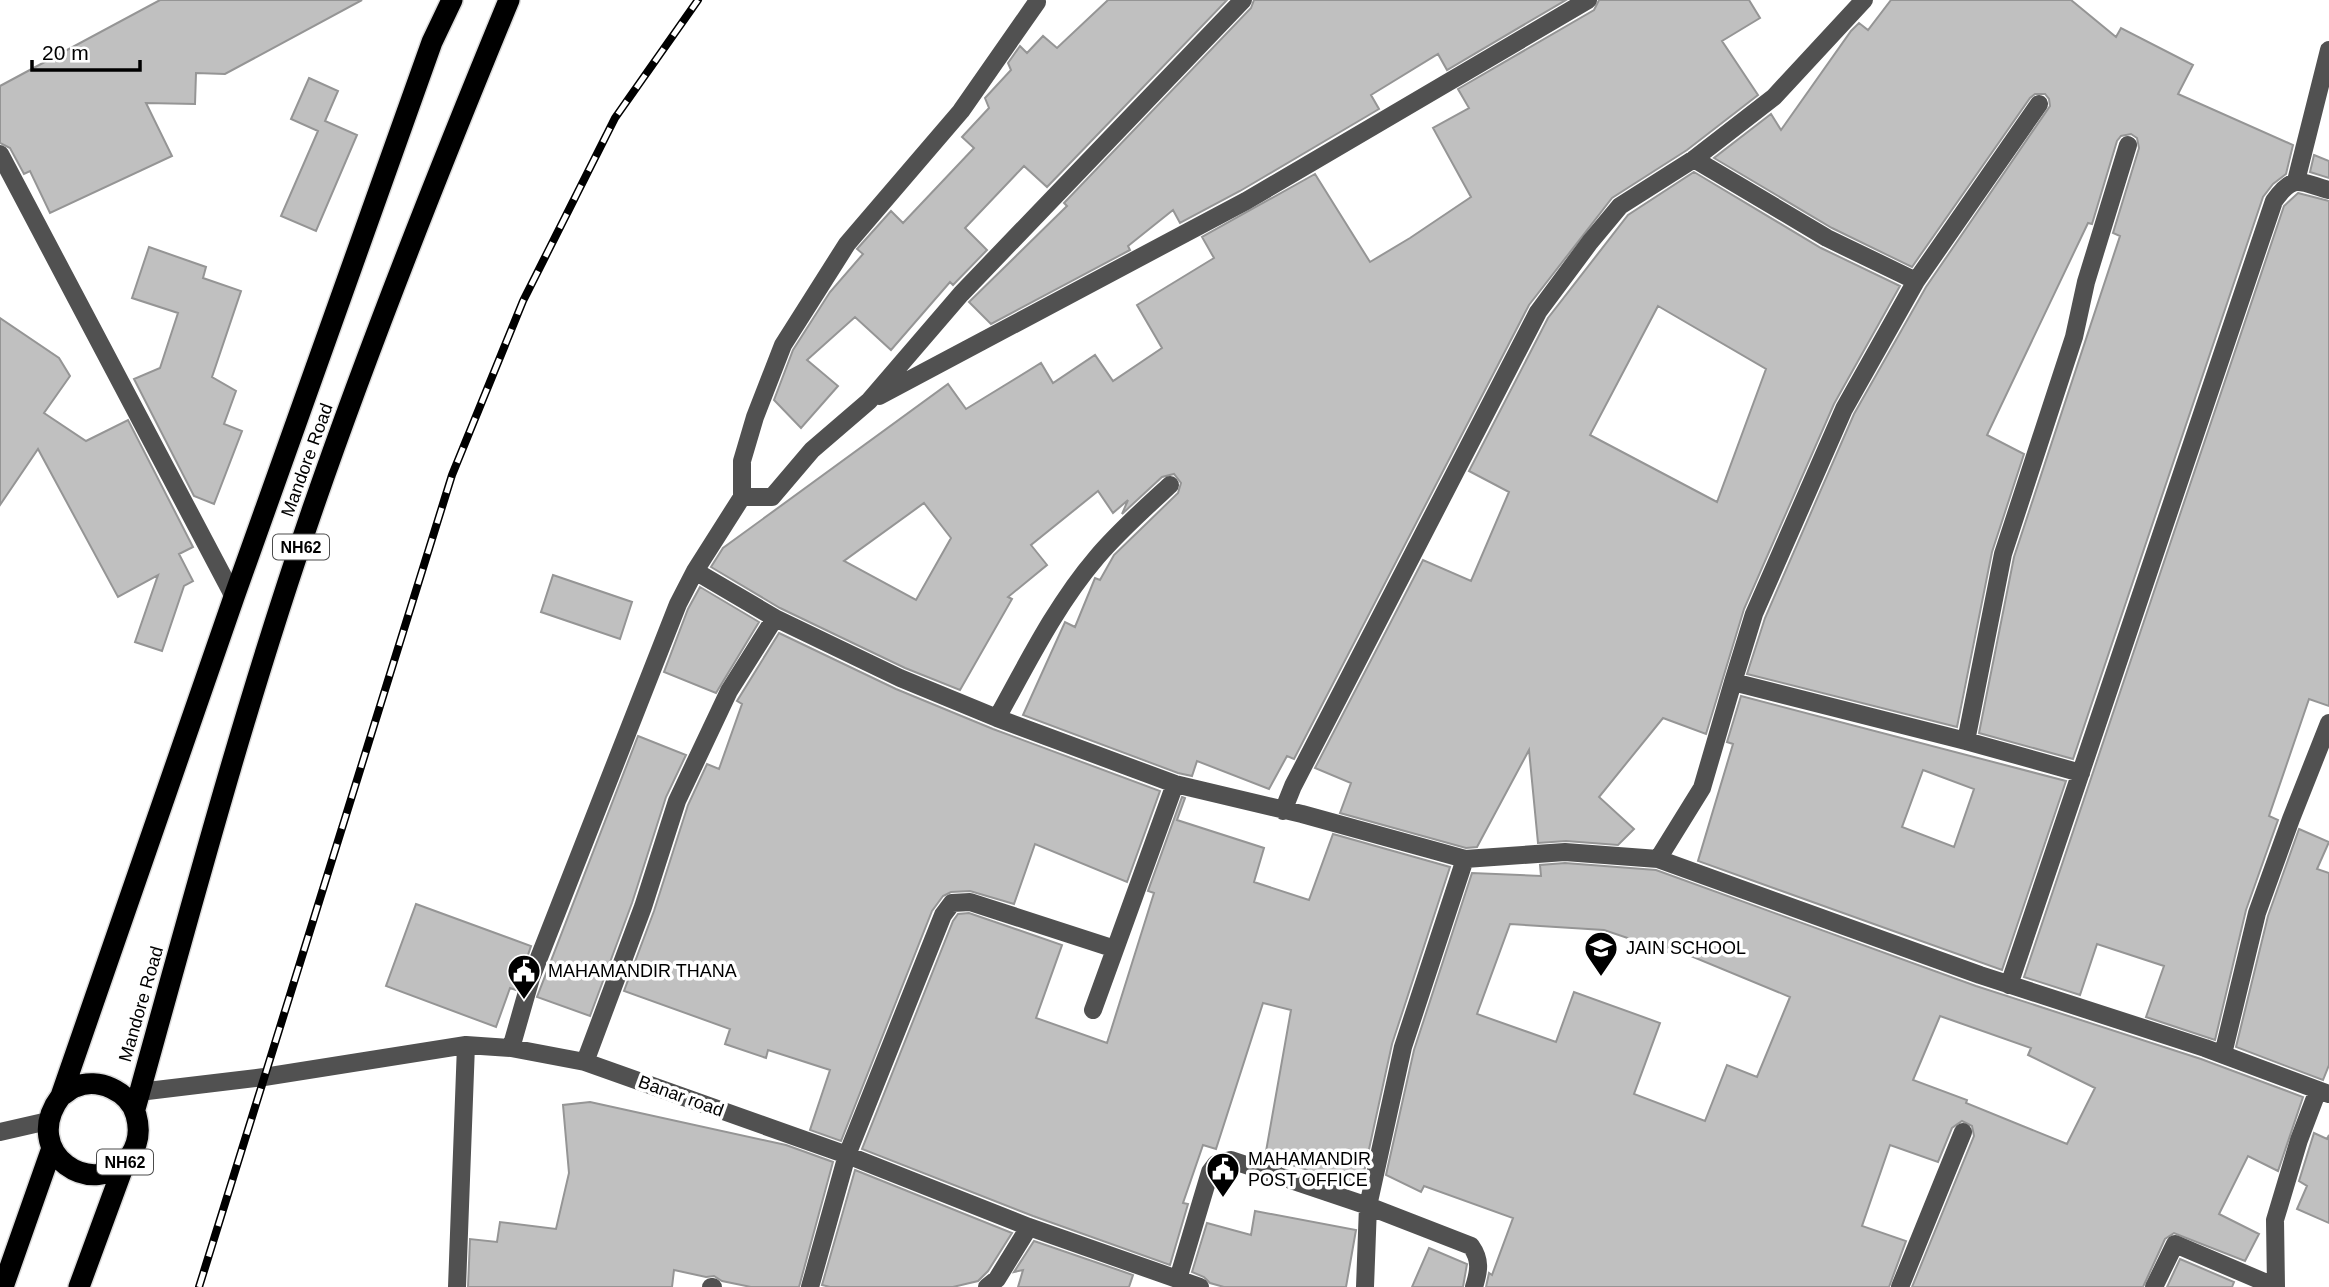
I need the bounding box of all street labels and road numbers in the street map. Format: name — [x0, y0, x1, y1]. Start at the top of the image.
street label: Mandore Road — [277, 401, 337, 519]
road number: NH62 — [273, 534, 329, 560]
street label: Mandore Road — [115, 944, 167, 1064]
street label: Banar road — [636, 1071, 726, 1121]
road number: NH62 — [97, 1150, 153, 1174]

